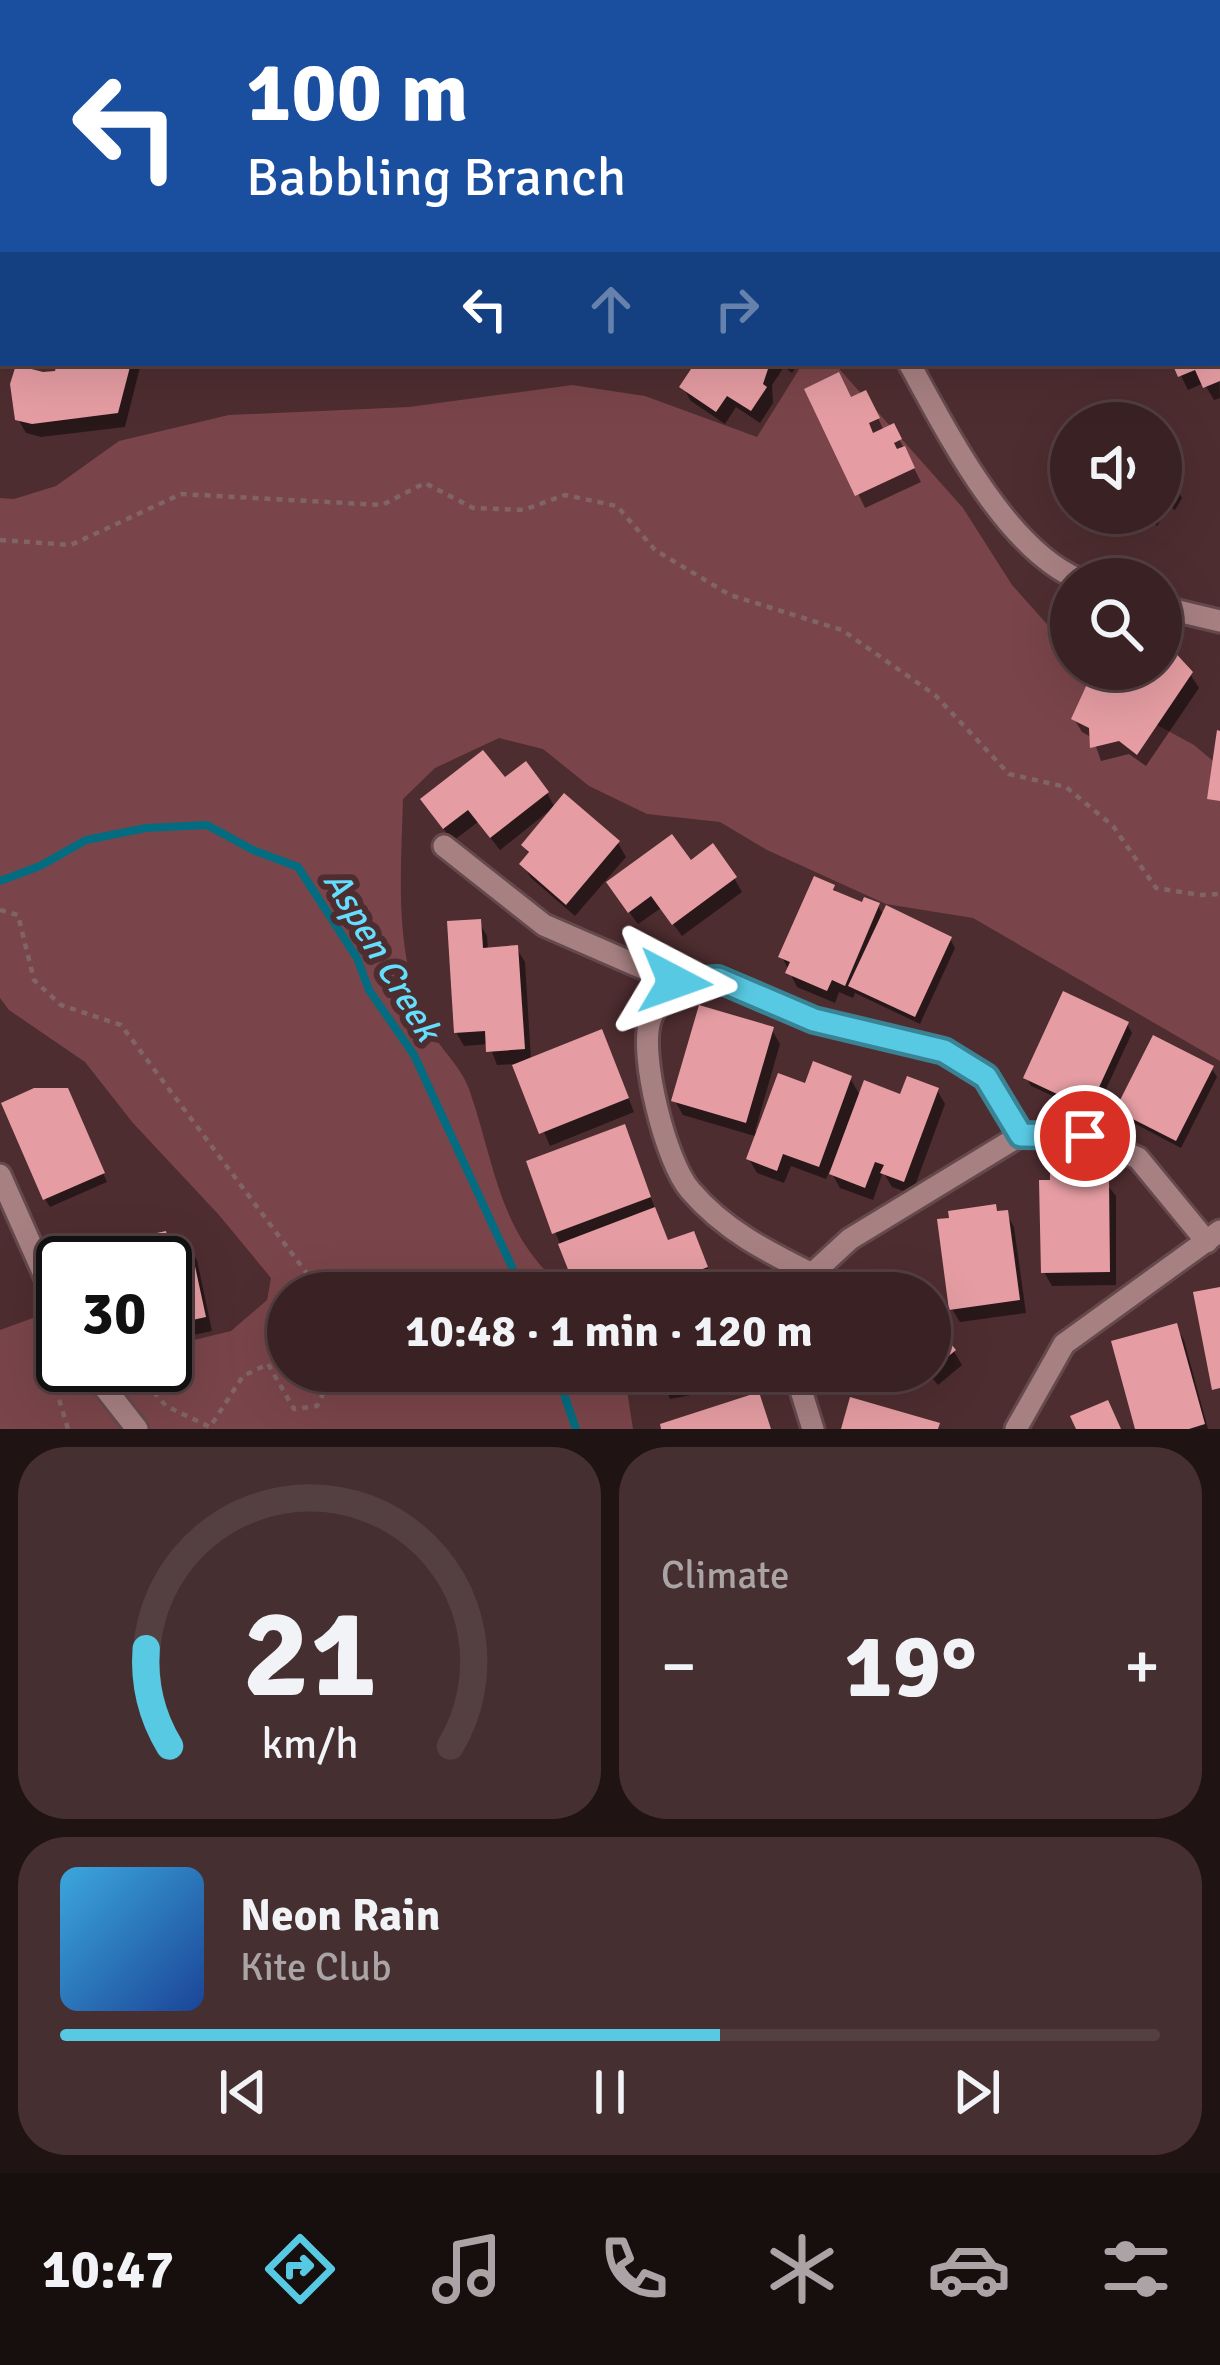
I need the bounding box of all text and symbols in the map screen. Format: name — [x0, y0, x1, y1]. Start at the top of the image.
text: 100 m — [246, 41, 468, 145]
icon: left — [48, 48, 204, 204]
text: Babbling Branch — [246, 144, 626, 211]
icon: left — [452, 276, 518, 342]
icon: ahead — [578, 276, 644, 342]
icon: right — [704, 276, 770, 342]
map controls — [1050, 402, 1182, 690]
button: sound — [1050, 402, 1182, 534]
button: search — [1050, 558, 1182, 690]
water label: Aspen Creek — [313, 862, 452, 1052]
position arrow — [612, 919, 738, 1045]
pin — [1034, 1085, 1136, 1187]
icon: arrive — [1052, 1103, 1118, 1169]
speed limit sign: 30 — [36, 1236, 192, 1392]
text: 10:48 · 1 min · 120 m — [405, 1304, 813, 1359]
text: Climate — [661, 1551, 790, 1599]
text: 21 — [242, 1578, 377, 1731]
text: 19° — [844, 1611, 977, 1722]
text: − — [661, 1626, 697, 1707]
text: + — [1124, 1626, 1160, 1707]
text: km/h — [261, 1718, 358, 1771]
text: Neon Rain — [240, 1888, 440, 1943]
text: Kite Club — [240, 1943, 391, 1991]
icon: previous — [210, 2059, 276, 2125]
icon: pause — [577, 2059, 643, 2125]
icon: next — [944, 2059, 1010, 2125]
icon: directions — [258, 2227, 342, 2311]
icon: music — [425, 2227, 509, 2311]
icon: phone — [592, 2227, 676, 2311]
icon: climate — [760, 2227, 844, 2311]
icon: car — [927, 2227, 1011, 2311]
icon: filters — [1094, 2227, 1178, 2311]
text: 10:47 — [42, 2236, 174, 2303]

